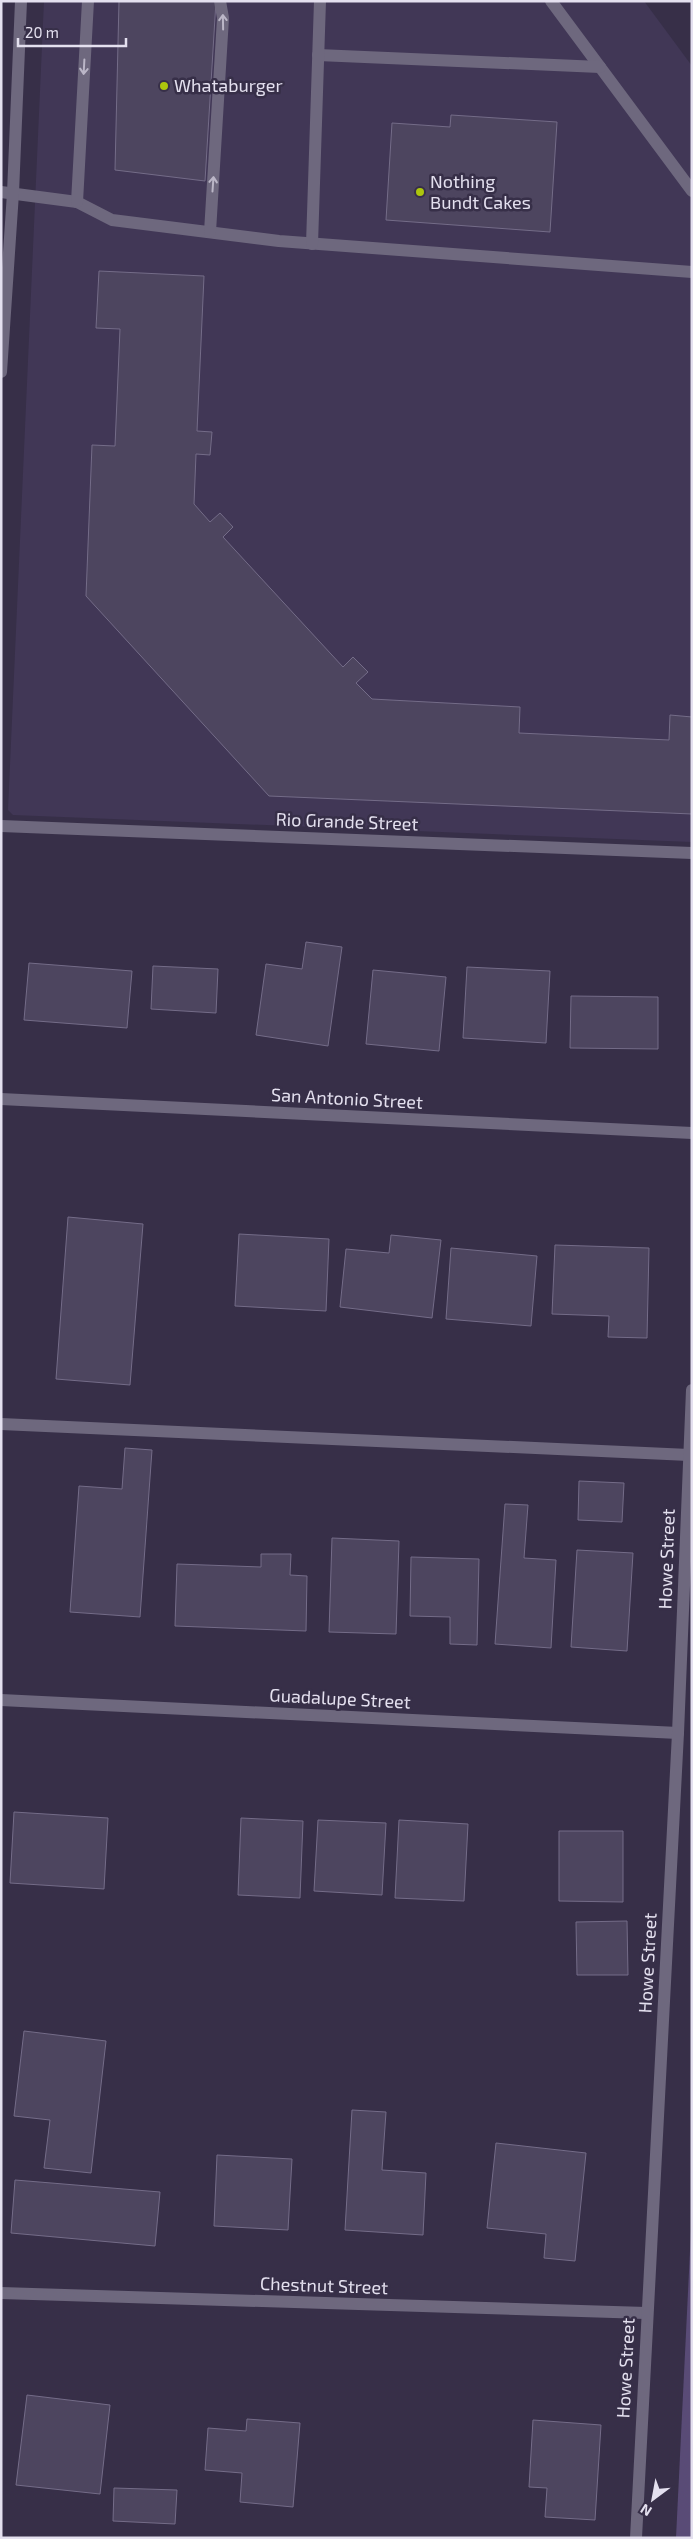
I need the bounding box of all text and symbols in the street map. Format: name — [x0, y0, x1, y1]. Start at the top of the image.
one-way arrow — [218, 14, 227, 30]
scale bar — [18, 15, 125, 47]
text: 20 m — [25, 23, 59, 41]
one-way arrow — [80, 59, 89, 75]
place label: Whataburger — [174, 74, 283, 96]
marker: Whataburger — [158, 80, 170, 92]
place label: Nothing Bundt Cakes — [430, 170, 531, 213]
one-way arrow — [208, 176, 218, 192]
marker: Nothing Bundt Cakes — [414, 186, 426, 198]
street label: Rio Grande Street — [275, 808, 419, 834]
street label: San Antonio Street — [271, 1083, 424, 1113]
street label: Howe Street — [653, 1508, 679, 1610]
street label: Guadalupe Street — [269, 1683, 411, 1713]
street label: Howe Street — [633, 1912, 661, 2014]
street label: Chestnut Street — [260, 2272, 389, 2298]
street label: Howe Street — [611, 2317, 639, 2419]
north arrow — [628, 2474, 678, 2524]
text: N — [637, 2501, 655, 2520]

